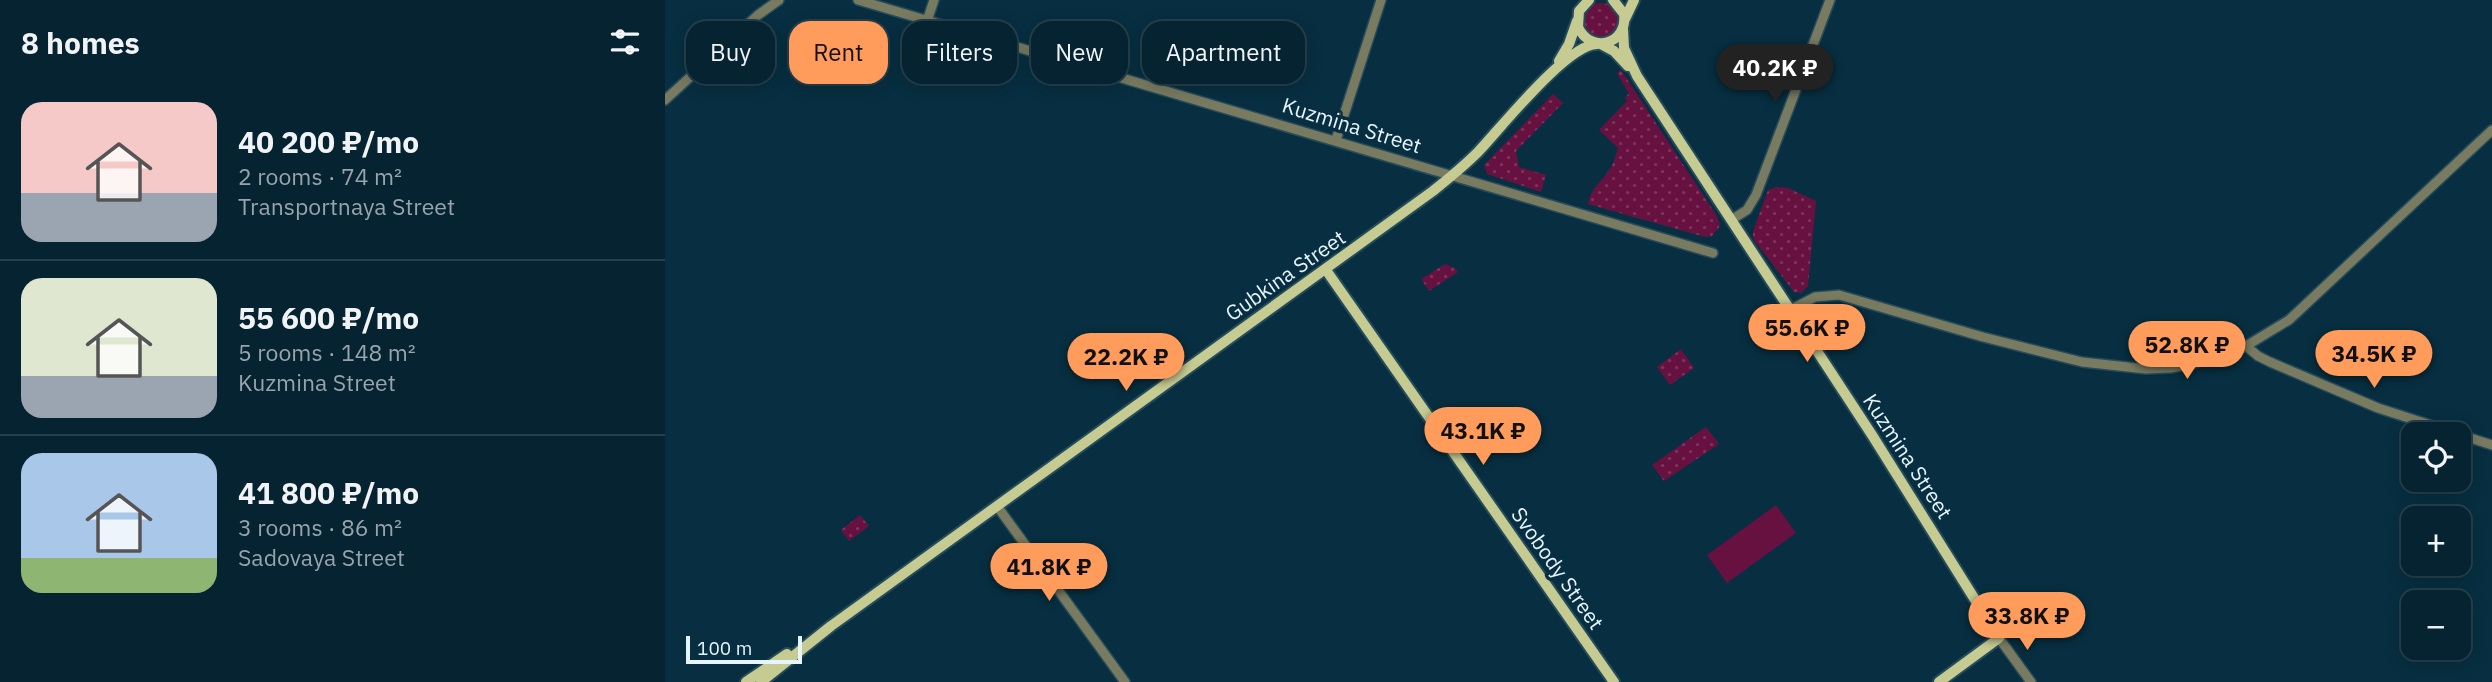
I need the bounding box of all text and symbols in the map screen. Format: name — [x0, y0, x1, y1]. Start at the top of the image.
chip: Buy — [686, 21, 775, 84]
chip: Rent — [789, 21, 888, 84]
chip: Filters — [902, 21, 1017, 84]
chip: New — [1031, 21, 1128, 84]
chip: Apartment — [1142, 21, 1305, 84]
text: 8 homes — [21, 23, 140, 62]
icon: filters — [606, 23, 644, 61]
pin: 40.2K ₽ — [1710, 44, 1840, 104]
text: 40.2K ₽ — [1732, 52, 1818, 82]
street label: Kuzmina Street — [1279, 91, 1425, 159]
text: 40 200 ₽/mo — [238, 122, 419, 161]
icon: home — [77, 130, 161, 214]
text: 2 rooms · 74 m² — [238, 161, 402, 191]
text: Transportnaya Street — [238, 191, 455, 221]
street label: Gubkina Street — [1219, 223, 1351, 327]
text: 55 600 ₽/mo — [238, 298, 419, 337]
pin: 55.6K ₽ — [1742, 304, 1872, 364]
icon: home — [77, 306, 161, 390]
text: 55.6K ₽ — [1764, 312, 1850, 342]
pin: 52.8K ₽ — [2122, 322, 2252, 381]
text: 52.8K ₽ — [2144, 329, 2230, 359]
pin: 34.5K ₽ — [2309, 330, 2439, 390]
pin: 22.2K ₽ — [1061, 334, 1191, 393]
text: 5 rooms · 148 m² — [238, 337, 416, 367]
text: 34.5K ₽ — [2331, 338, 2417, 368]
text: 22.2K ₽ — [1083, 341, 1169, 371]
text: Kuzmina Street — [238, 367, 396, 397]
street label: Kuzmina Street — [1857, 388, 1959, 524]
pin: 43.1K ₽ — [1418, 407, 1548, 467]
text: 43.1K ₽ — [1440, 415, 1526, 445]
map controls — [2401, 422, 2471, 660]
button: locate — [2401, 422, 2471, 492]
text: 41 800 ₽/mo — [238, 473, 419, 512]
icon: home — [77, 481, 161, 565]
street label: Svobody Street — [1505, 501, 1611, 635]
button: + — [2401, 506, 2471, 576]
text: 3 rooms · 86 m² — [238, 512, 402, 542]
text: Sadovaya Street — [238, 542, 405, 572]
pin: 41.8K ₽ — [984, 544, 1114, 603]
text: 41.8K ₽ — [1006, 551, 1092, 581]
button: − — [2401, 590, 2471, 660]
pin: 33.8K ₽ — [1962, 592, 2092, 652]
text: 33.8K ₽ — [1984, 600, 2070, 630]
scale bar — [686, 633, 801, 665]
text: 100 m — [697, 636, 752, 660]

